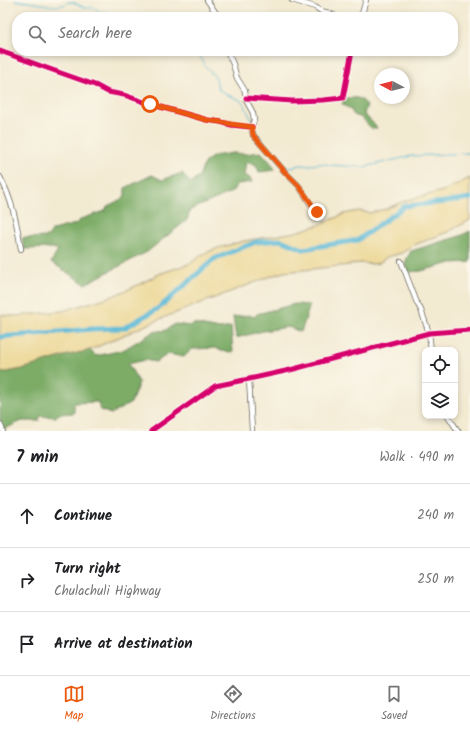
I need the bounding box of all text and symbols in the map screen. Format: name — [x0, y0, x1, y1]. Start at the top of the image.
search box — [12, 12, 458, 56]
text: Search here — [58, 22, 132, 46]
icon: search — [26, 23, 48, 45]
north arrow — [374, 68, 410, 104]
route start — [141, 95, 159, 113]
route end — [308, 203, 326, 221]
map controls — [422, 347, 458, 419]
button: locate — [422, 347, 458, 383]
button: layers — [422, 383, 458, 419]
text: 7 min — [16, 444, 58, 471]
text: Walk · 490 m — [379, 447, 454, 468]
text: Continue — [54, 504, 112, 528]
icon: ahead — [16, 505, 38, 527]
text: 240 m — [417, 505, 454, 526]
text: Turn right — [54, 557, 121, 581]
icon: right — [16, 569, 38, 591]
text: 250 m — [417, 569, 454, 590]
text: Chulachuli Highway — [54, 581, 161, 602]
text: Arrive at destination — [54, 632, 193, 656]
icon: arrive — [16, 633, 38, 655]
tab: Map — [63, 683, 85, 725]
tab: Directions — [210, 683, 256, 725]
tab: Saved — [381, 683, 407, 725]

